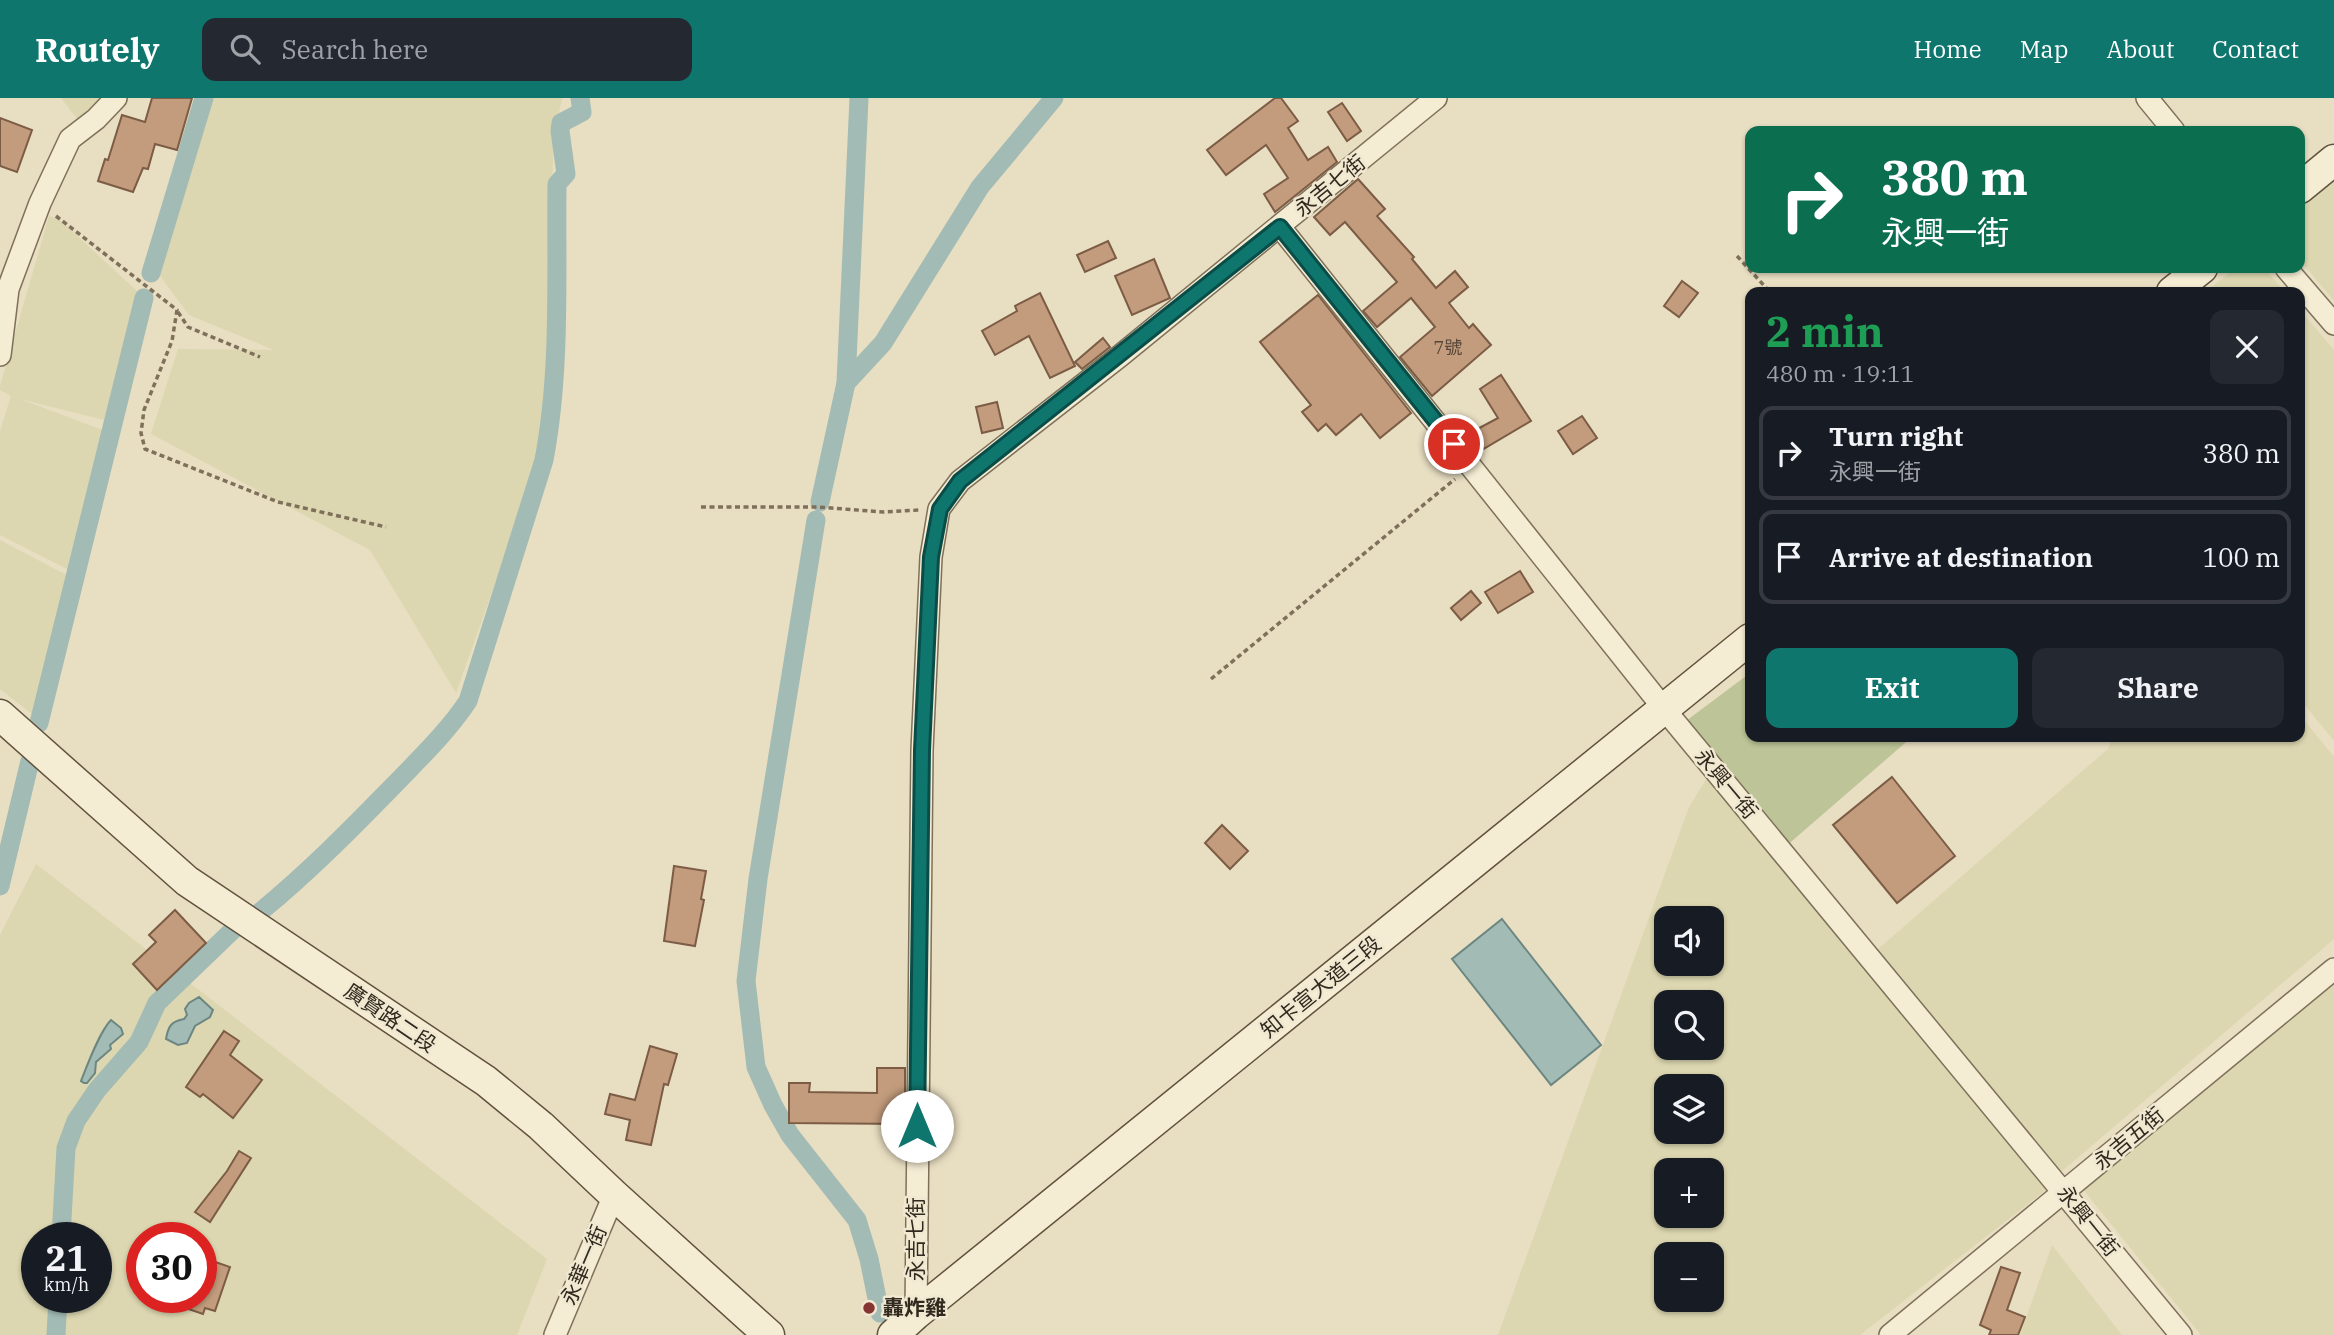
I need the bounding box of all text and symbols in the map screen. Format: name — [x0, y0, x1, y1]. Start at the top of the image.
search box — [202, 18, 692, 81]
text: Routely — [35, 28, 160, 71]
icon: search — [226, 30, 264, 68]
text: Search here — [282, 32, 428, 66]
text: Home — [1914, 33, 1982, 65]
text: Map — [2020, 33, 2068, 65]
text: About — [2106, 33, 2174, 65]
text: Contact — [2212, 33, 2299, 65]
text: 380 m — [1881, 145, 2028, 208]
street label: 永吉七街 — [1288, 148, 1371, 223]
icon: right — [1766, 154, 1857, 245]
text: 永興一街 — [1881, 211, 2009, 253]
text: 2 min — [1766, 304, 1884, 359]
button: close — [2210, 310, 2284, 384]
house number: 7號 — [1434, 336, 1462, 359]
text: 480 m · 19:11 — [1766, 358, 1915, 388]
pin — [1424, 414, 1484, 474]
text: Turn right — [1829, 419, 1963, 453]
icon: arrive — [1435, 425, 1473, 463]
icon: right — [1770, 434, 1808, 472]
text: 380 m — [2202, 436, 2280, 470]
text: 永興一街 — [1829, 456, 1921, 486]
icon: arrive — [1770, 538, 1808, 576]
text: Arrive at destination — [1829, 540, 2093, 574]
text: 100 m — [2202, 540, 2280, 574]
button: Exit — [1766, 648, 2018, 728]
button: Share — [2032, 648, 2284, 728]
street label: 永興一街 — [1689, 742, 1764, 825]
map controls — [1654, 906, 1724, 1312]
button: sound — [1654, 906, 1724, 976]
street label: 知卡宣大道三段 — [1254, 929, 1386, 1043]
street label: 廣賢路二段 — [339, 976, 442, 1058]
button: search — [1654, 990, 1724, 1060]
button: layers — [1654, 1074, 1724, 1144]
position arrow — [880, 1089, 954, 1163]
street label: 永吉五街 — [2087, 1101, 2170, 1176]
button: + — [1654, 1158, 1724, 1228]
street label: 永興一街 — [2051, 1179, 2126, 1262]
street label: 永吉七街 — [901, 1197, 929, 1281]
street label: 永華一街 — [554, 1220, 612, 1309]
speed limit sign: 30 — [126, 1222, 217, 1313]
text: 21 — [45, 1235, 88, 1281]
button: − — [1654, 1242, 1724, 1312]
text: km/h — [44, 1273, 89, 1296]
place label: 轟炸雞 — [883, 1293, 946, 1321]
marker: 轟炸雞 — [861, 1300, 877, 1316]

